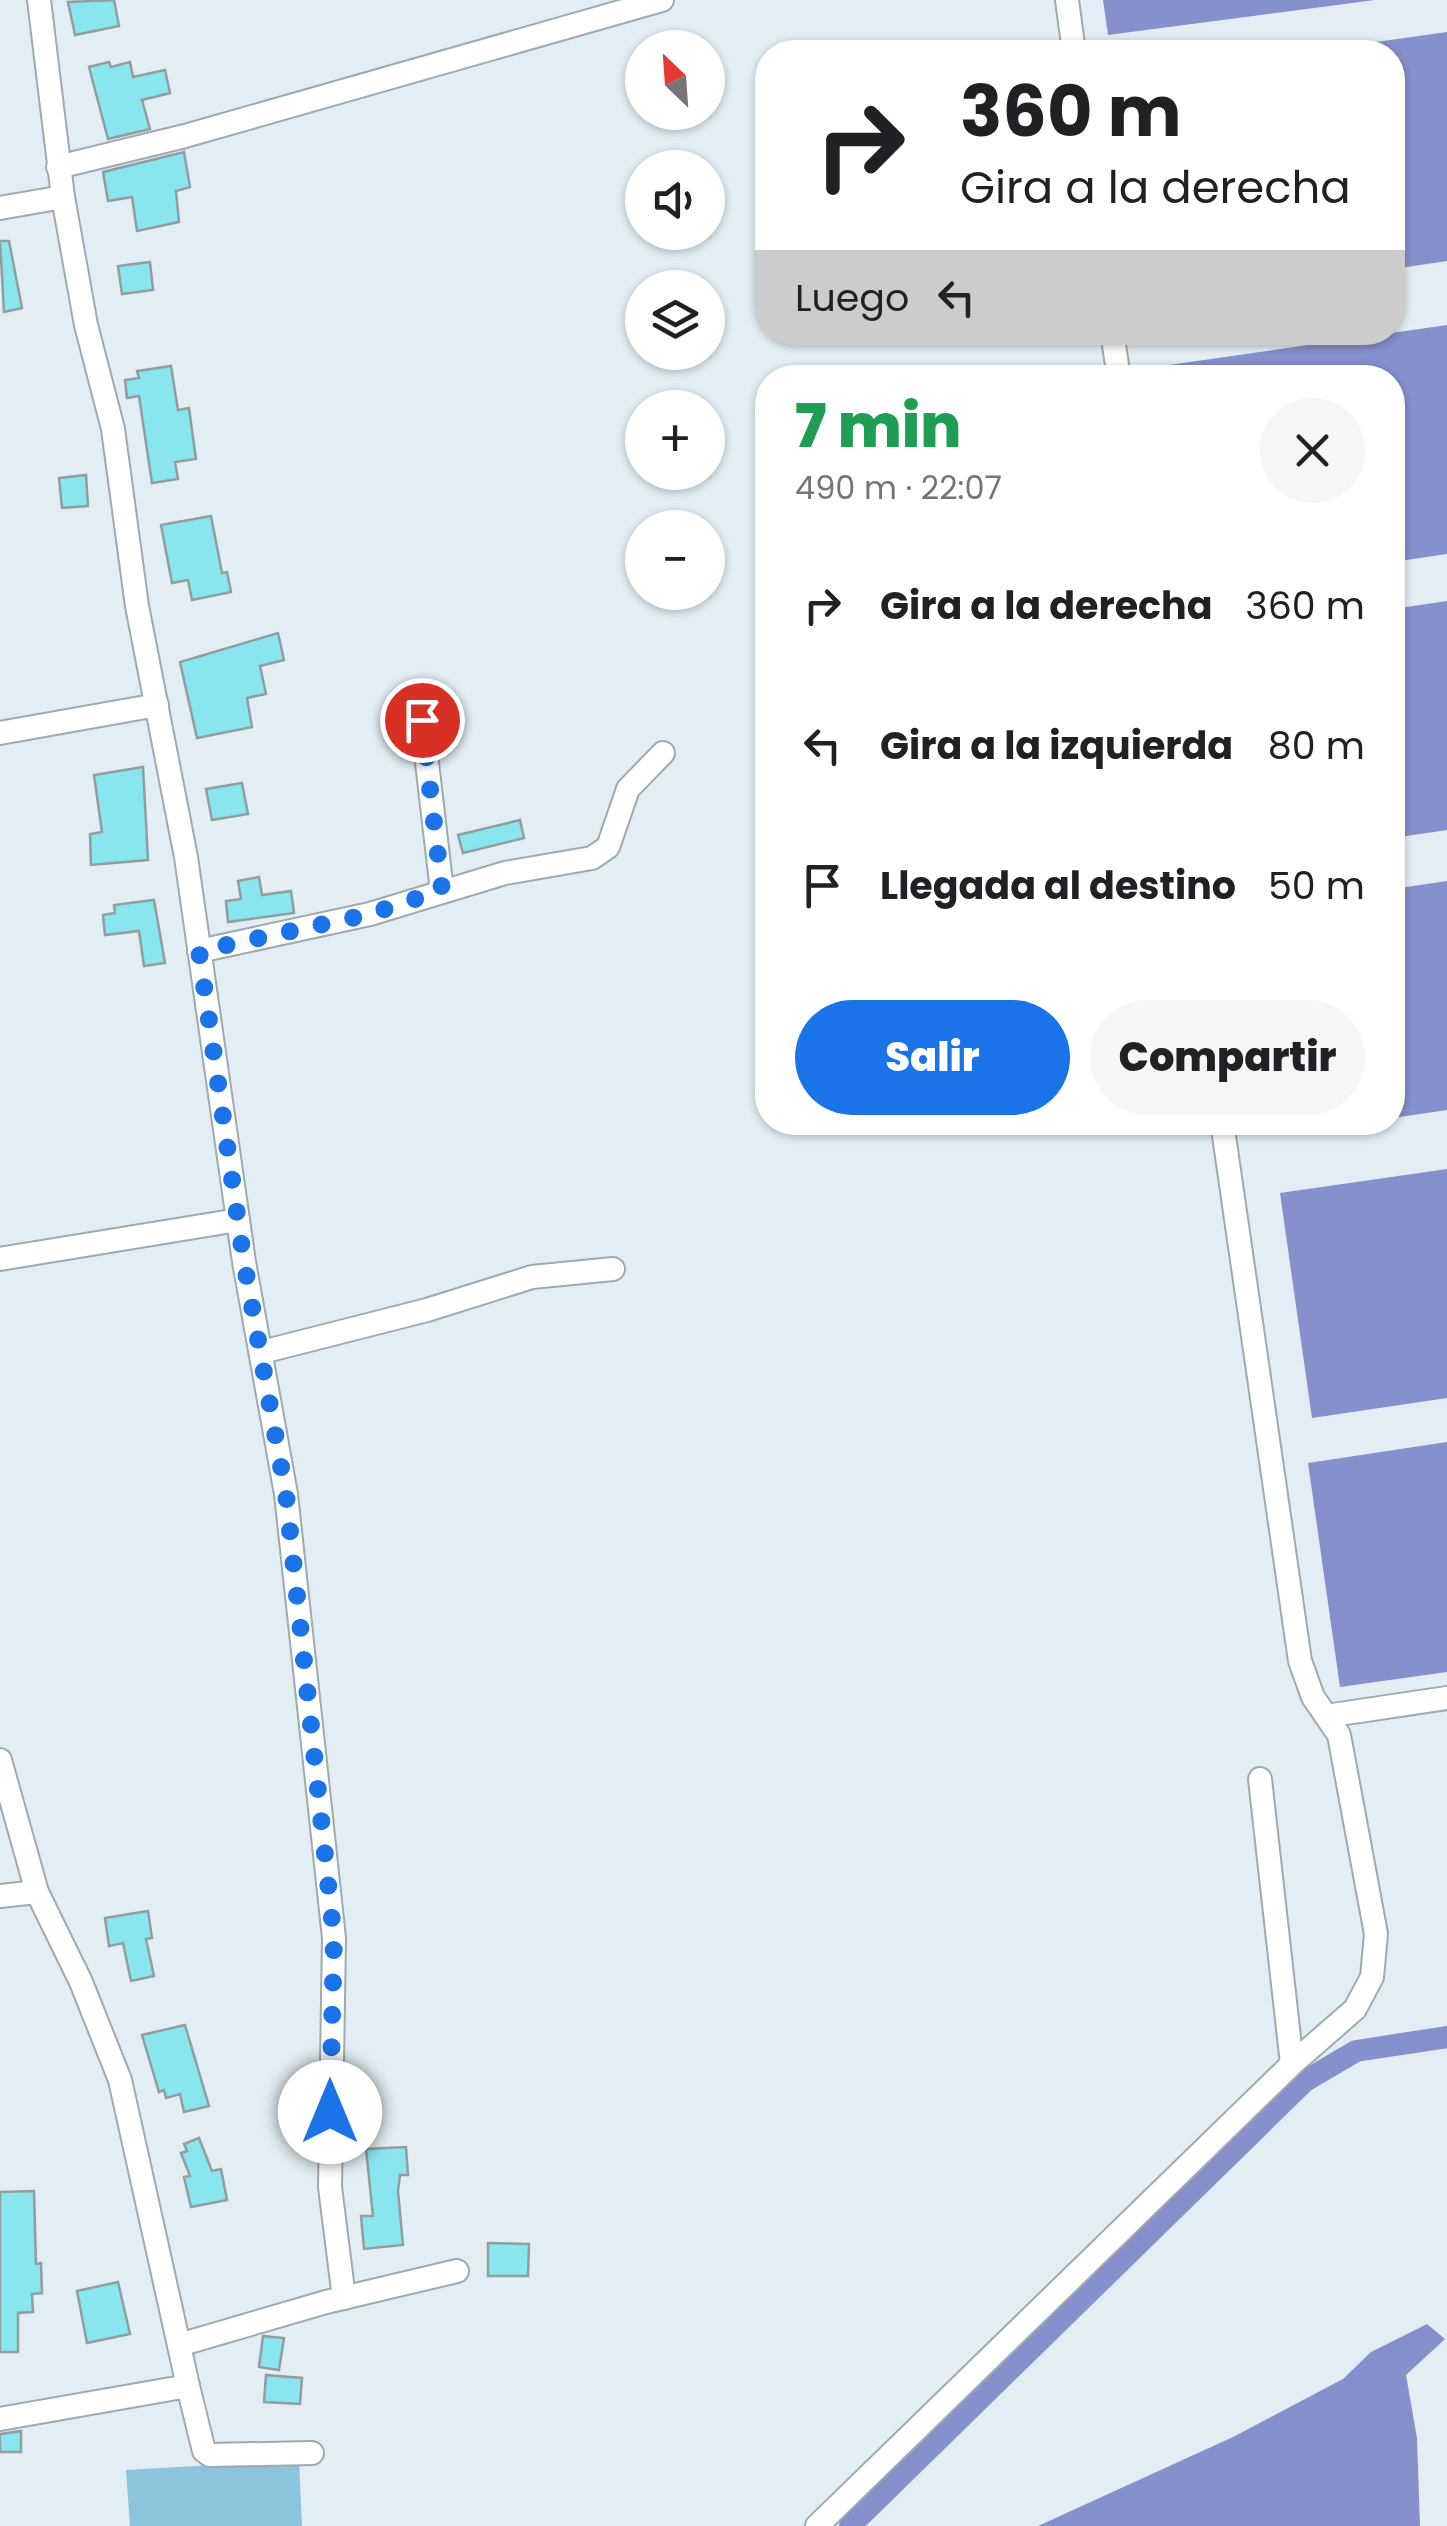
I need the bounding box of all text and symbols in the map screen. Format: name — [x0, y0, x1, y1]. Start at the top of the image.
north arrow — [625, 30, 725, 130]
map controls — [625, 30, 725, 610]
text: 360 m — [960, 62, 1182, 161]
icon: right — [795, 80, 925, 210]
button: sound — [625, 150, 725, 250]
text: Gira a la derecha — [960, 156, 1351, 219]
button: layers — [625, 270, 725, 370]
icon: left — [929, 270, 984, 325]
text: Luego — [795, 271, 909, 324]
text: 7 min — [795, 384, 962, 468]
button: + — [625, 390, 725, 490]
button: close — [1260, 398, 1365, 503]
text: 490 m · 22:07 — [795, 465, 1002, 510]
button: − — [625, 510, 725, 610]
icon: right — [795, 578, 850, 633]
text: Gira a la derecha — [880, 579, 1213, 632]
text: 360 m — [1245, 579, 1365, 632]
pin — [380, 678, 465, 763]
icon: arrive — [395, 693, 450, 748]
icon: left — [795, 718, 850, 773]
text: Gira a la izquierda — [880, 719, 1233, 772]
text: 80 m — [1268, 719, 1365, 772]
icon: arrive — [795, 858, 850, 913]
text: Llegada al destino — [880, 859, 1236, 912]
text: 50 m — [1268, 859, 1365, 912]
button: Salir — [795, 1000, 1070, 1115]
button: Compartir — [1090, 1000, 1365, 1115]
position arrow — [278, 2060, 382, 2164]

